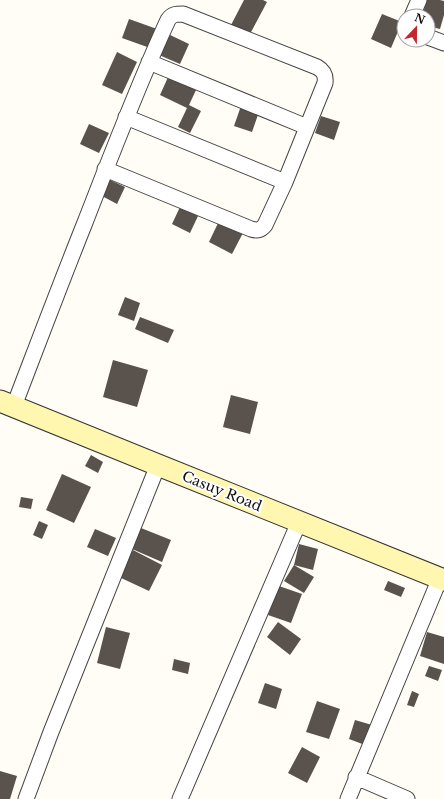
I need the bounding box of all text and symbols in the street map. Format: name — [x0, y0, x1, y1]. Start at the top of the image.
north arrow — [396, 8, 436, 48]
text: N — [412, 10, 428, 27]
street label: Casuy Road — [179, 467, 265, 515]

